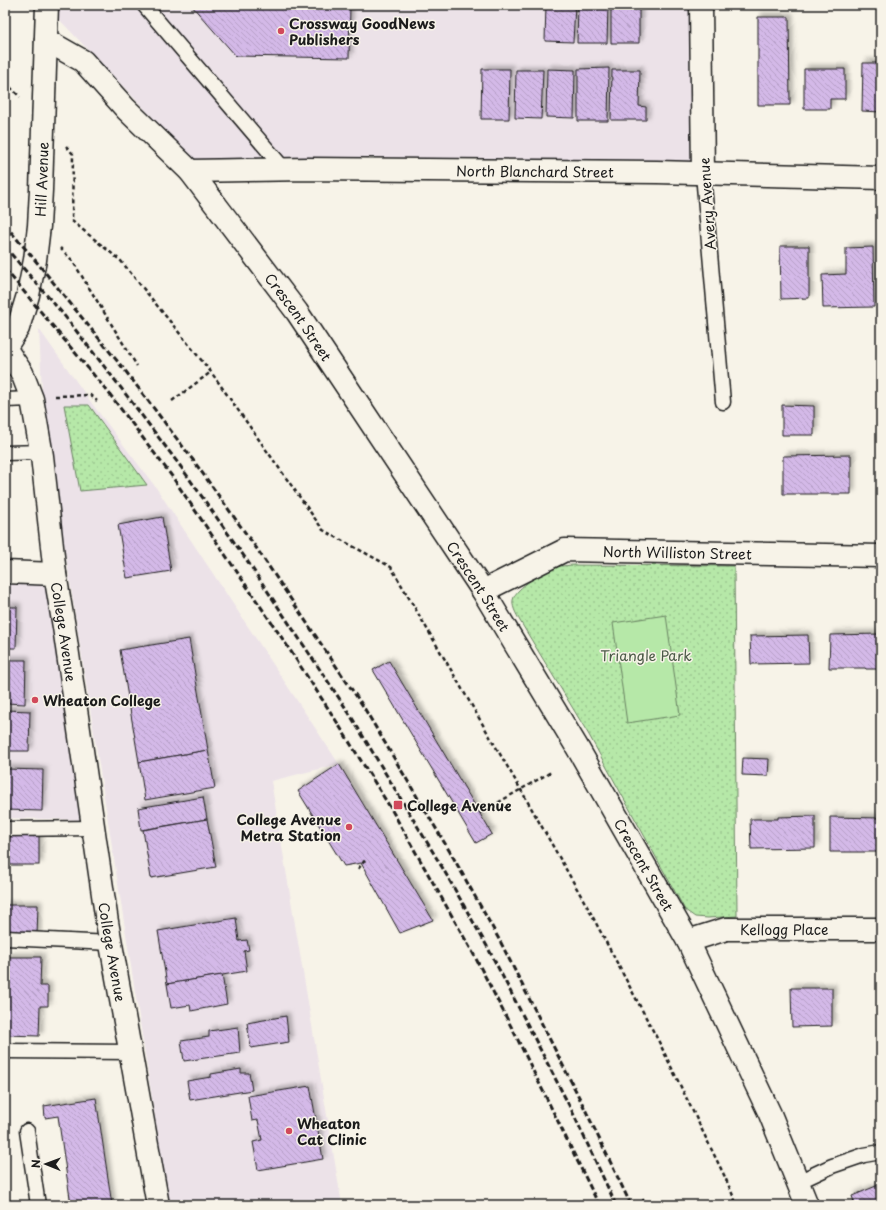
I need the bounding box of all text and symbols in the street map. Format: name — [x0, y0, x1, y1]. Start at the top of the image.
place label: Crossway GoodNews Publishers — [289, 13, 436, 50]
marker: Crossway GoodNews Publishers — [276, 26, 286, 36]
street label: Hill Avenue — [29, 141, 53, 217]
street label: Avery Avenue — [693, 157, 721, 251]
street label: North Blanchard Street — [456, 160, 614, 182]
street label: Crescent Street — [260, 268, 337, 365]
street label: Crescent Street — [442, 537, 516, 636]
street label: North Williston Street — [603, 540, 752, 564]
street label: College Avenue — [46, 580, 82, 683]
park label: Triangle Park — [600, 645, 692, 666]
place label: Wheaton College — [43, 690, 161, 711]
marker: Wheaton College — [30, 695, 40, 705]
place label: College Avenue — [407, 795, 512, 816]
marker: College Avenue — [392, 799, 404, 811]
place label: College Avenue Metra Station — [236, 809, 341, 846]
street label: Crescent Street — [609, 814, 679, 915]
marker: College Avenue Metra Station — [344, 822, 354, 832]
street label: College Avenue — [94, 901, 132, 1003]
street label: Kellogg Place — [740, 919, 828, 940]
place label: Wheaton Cat Clinic — [297, 1113, 367, 1150]
marker: Wheaton Cat Clinic — [284, 1126, 294, 1136]
north arrow — [26, 1144, 66, 1184]
text: N — [27, 1159, 44, 1168]

